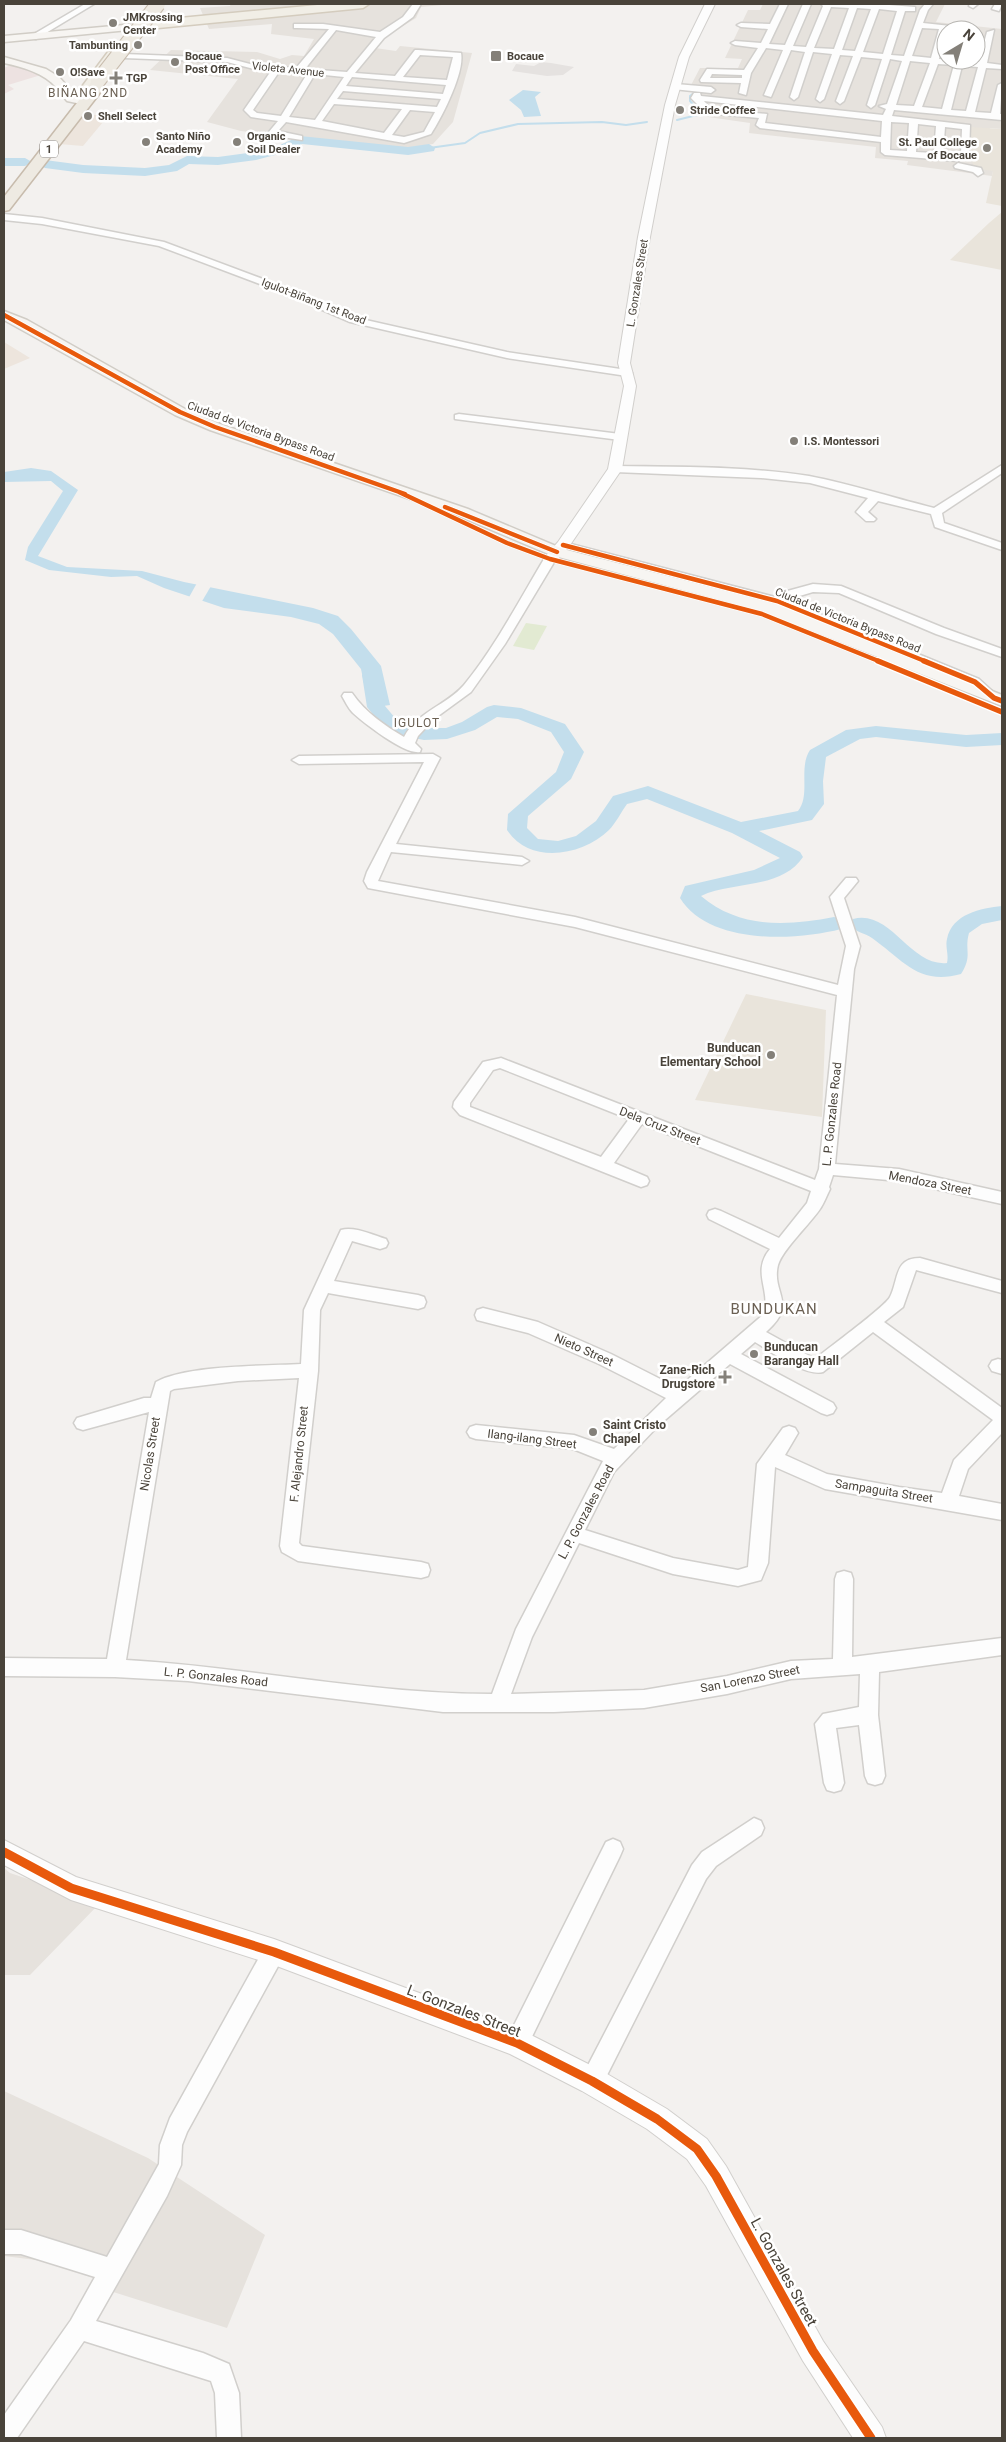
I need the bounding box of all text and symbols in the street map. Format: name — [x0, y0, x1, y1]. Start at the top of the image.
place label: JMKrossing Center — [123, 11, 183, 37]
marker: JMKrossing Center — [107, 17, 119, 29]
north arrow — [936, 20, 986, 70]
text: N — [960, 25, 978, 44]
place label: Tambunting — [69, 39, 128, 52]
marker: Tambunting — [132, 39, 144, 51]
marker: Bocaue — [489, 49, 503, 63]
place label: Bocaue Post Office — [185, 50, 240, 76]
place label: Bocaue — [507, 50, 544, 63]
marker: Bocaue Post Office — [169, 56, 181, 68]
street label: Violeta Avenue — [251, 59, 325, 80]
marker: O!Save — [54, 66, 66, 78]
place label: O!Save — [70, 66, 105, 79]
marker: TGP — [110, 72, 122, 84]
place label: TGP — [126, 72, 147, 85]
district label: BIÑANG 2ND — [48, 84, 128, 100]
marker: Stride Coffee — [674, 104, 686, 116]
place label: Stride Coffee — [690, 104, 755, 117]
marker: Shell Select — [82, 110, 94, 122]
place label: Shell Select — [98, 110, 157, 123]
place label: Santo Niño Academy — [156, 130, 210, 156]
place label: Organic Soil Dealer — [247, 130, 300, 156]
marker: Santo Niño Academy — [140, 136, 152, 148]
marker: Organic Soil Dealer — [231, 136, 243, 148]
place label: St. Paul College of Bocaue — [898, 136, 977, 162]
road number: 1 — [40, 140, 58, 158]
marker: St. Paul College of Bocaue — [981, 142, 993, 154]
street label: L. Gonzales Street — [624, 238, 651, 328]
street label: Igulot-Biñang 1st Road — [260, 276, 368, 327]
street label: Ciudad de Victoria Bypass Road — [185, 399, 336, 464]
marker: I.S. Montessori — [788, 435, 800, 447]
place label: I.S. Montessori — [804, 435, 879, 448]
street label: Ciudad de Victoria Bypass Road — [773, 585, 922, 656]
district label: IGULOT — [394, 716, 440, 730]
place label: Bunducan Elementary School — [660, 1041, 761, 1069]
marker: Bunducan Elementary School — [765, 1049, 777, 1061]
street label: L. P. Gonzales Road — [820, 1061, 844, 1167]
street label: Dela Cruz Street — [617, 1104, 703, 1148]
street label: Mendoza Street — [887, 1168, 973, 1198]
district label: BUNDUKAN — [730, 1300, 818, 1318]
street label: Nieto Street — [552, 1331, 616, 1369]
place label: Bunducan Barangay Hall — [764, 1340, 839, 1368]
marker: Bunducan Barangay Hall — [748, 1348, 760, 1360]
place label: Zane-Rich Drugstore — [660, 1363, 716, 1391]
marker: Zane-Rich Drugstore — [719, 1371, 731, 1383]
street label: F. Alejandro Street — [287, 1405, 311, 1503]
street label: Nicolas Street — [137, 1416, 163, 1492]
place label: Saint Cristo Chapel — [603, 1418, 666, 1446]
marker: Saint Cristo Chapel — [587, 1426, 599, 1438]
street label: Ilang-ilang Street — [487, 1427, 577, 1451]
street label: L. P. Gonzales Road — [555, 1463, 617, 1561]
street label: Sampaguita Street — [834, 1476, 934, 1506]
street label: San Lorenzo Street — [699, 1662, 801, 1695]
street label: L. P. Gonzales Road — [163, 1665, 269, 1689]
street label: L. Gonzales Street — [404, 1981, 524, 2041]
street label: L. Gonzales Street — [747, 2215, 821, 2329]

